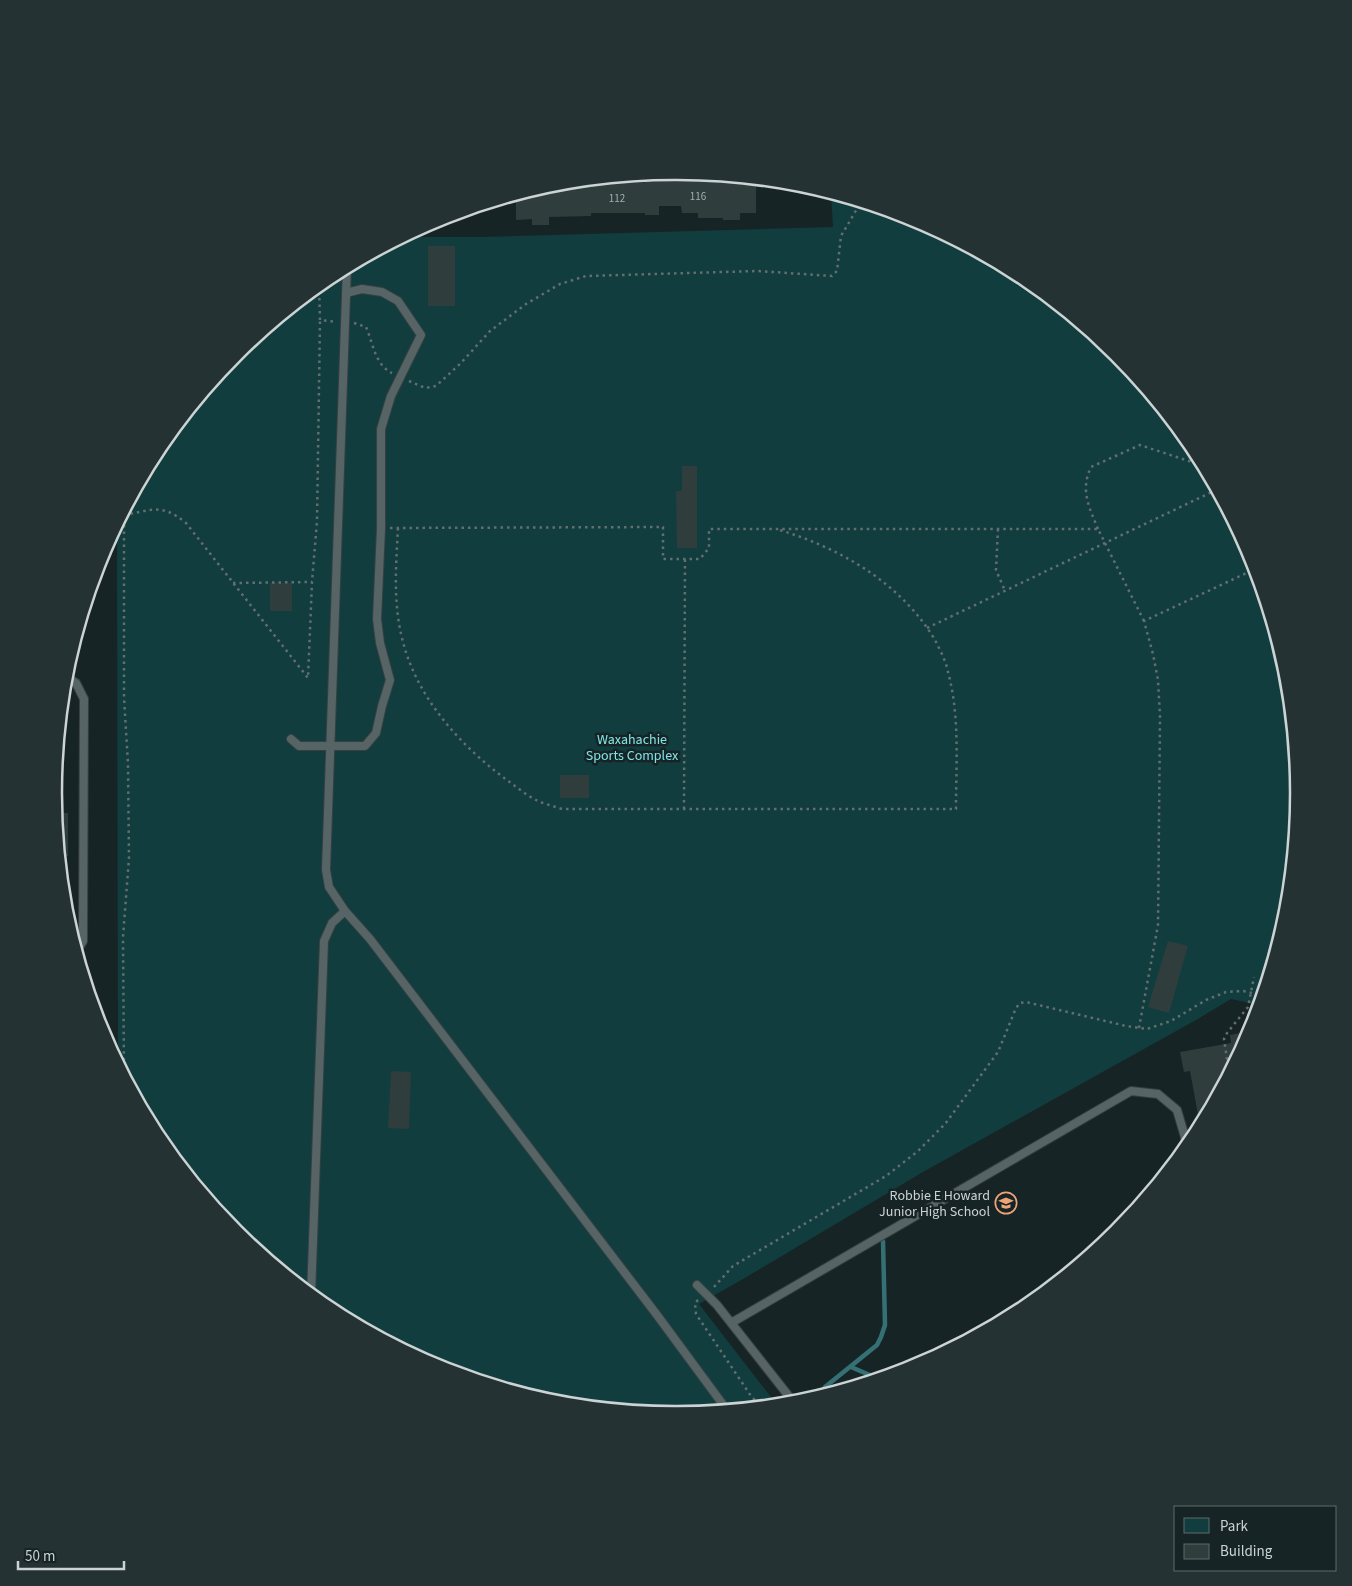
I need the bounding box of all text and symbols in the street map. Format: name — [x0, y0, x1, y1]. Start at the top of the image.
house number: 116 — [690, 189, 707, 204]
house number: 112 — [609, 191, 625, 206]
park label: Waxahachie Sports Complex — [586, 730, 679, 766]
place label: Robbie E Howard Junior High School — [879, 1186, 990, 1222]
school or university icon: Robbie E Howard Junior High School — [994, 1191, 1018, 1215]
legend — [1174, 1506, 1337, 1571]
text: Park — [1220, 1516, 1249, 1537]
scale bar — [18, 1538, 124, 1570]
text: Building — [1220, 1541, 1273, 1562]
text: 50 m — [25, 1546, 55, 1567]

